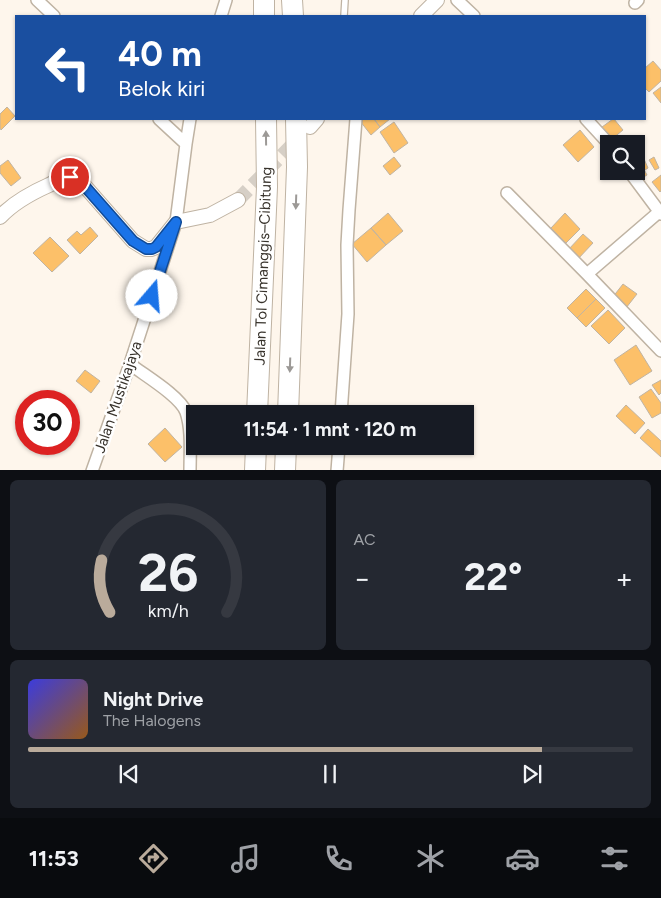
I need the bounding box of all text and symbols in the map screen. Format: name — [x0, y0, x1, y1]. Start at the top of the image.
text: 40 m — [118, 33, 202, 75]
icon: left — [35, 35, 100, 100]
text: Belok kiri — [118, 75, 205, 102]
one-way arrow — [262, 129, 270, 145]
map controls — [600, 135, 645, 180]
button: search — [600, 135, 645, 180]
pin — [49, 156, 91, 198]
icon: arrive — [56, 163, 84, 191]
street label: Jalan Tol Cimanggis–Cibitung — [251, 166, 275, 366]
one-way arrow — [292, 195, 300, 211]
position arrow — [125, 269, 177, 321]
street label: Jalan Mustikajaya — [90, 339, 146, 455]
one-way arrow — [285, 357, 293, 373]
speed limit sign: 30 — [15, 390, 80, 455]
text: 11:54 · 1 mnt · 120 m — [244, 418, 416, 441]
text: AC — [354, 530, 376, 549]
text: 26 — [138, 542, 198, 604]
text: 22° — [464, 554, 522, 600]
text: − — [354, 561, 371, 595]
text: + — [616, 561, 633, 595]
text: km/h — [147, 600, 188, 621]
text: Night Drive — [103, 688, 203, 711]
text: The Halogens — [103, 711, 201, 730]
icon: previous — [115, 760, 143, 788]
icon: pause — [316, 760, 344, 788]
icon: next — [518, 760, 546, 788]
icon: directions — [136, 841, 171, 876]
icon: music — [228, 841, 263, 876]
icon: phone — [321, 841, 356, 876]
icon: climate — [413, 841, 448, 876]
icon: car — [505, 841, 540, 876]
icon: filters — [597, 841, 632, 876]
text: 11:53 — [29, 845, 79, 872]

